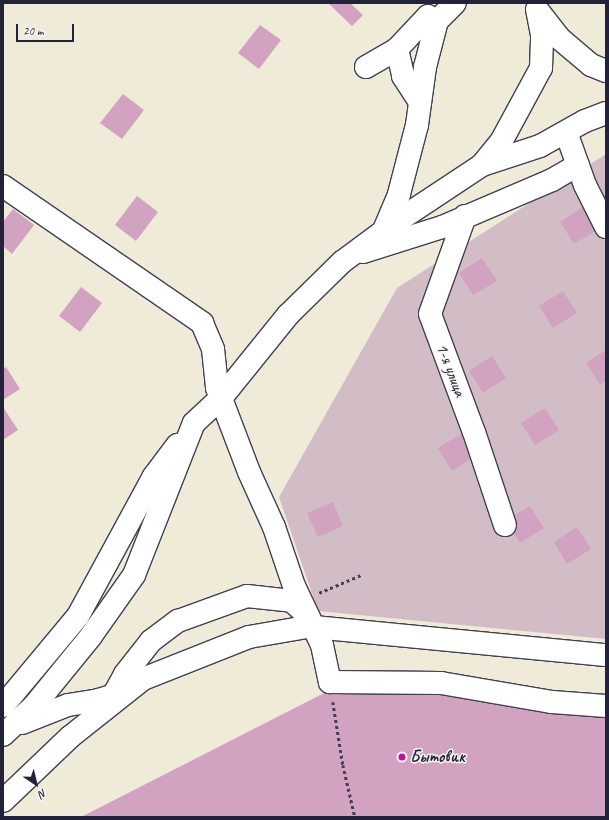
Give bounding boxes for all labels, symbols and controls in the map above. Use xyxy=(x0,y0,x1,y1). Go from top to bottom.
scale bar xyxy=(18,16,76,42)
text: 20 m xyxy=(23,23,43,39)
street label: 1-я улица xyxy=(431,340,471,400)
place label: Бытовик xyxy=(410,747,465,767)
marker: Бытовик xyxy=(397,752,407,762)
north arrow xyxy=(16,764,56,804)
text: N xyxy=(36,786,50,802)

